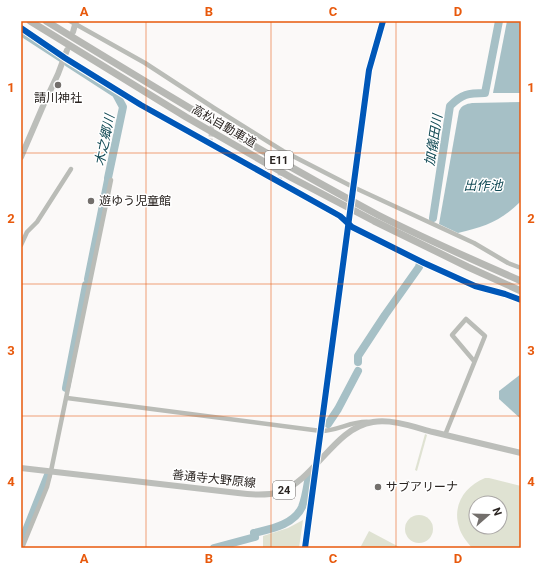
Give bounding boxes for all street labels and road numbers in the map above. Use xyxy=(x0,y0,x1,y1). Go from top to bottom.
street label: 高松自動車道 xyxy=(189,102,259,150)
road number: E11 xyxy=(265,151,293,169)
street label: 善通寺大野原線 xyxy=(171,468,257,490)
road number: 24 xyxy=(273,481,295,499)

